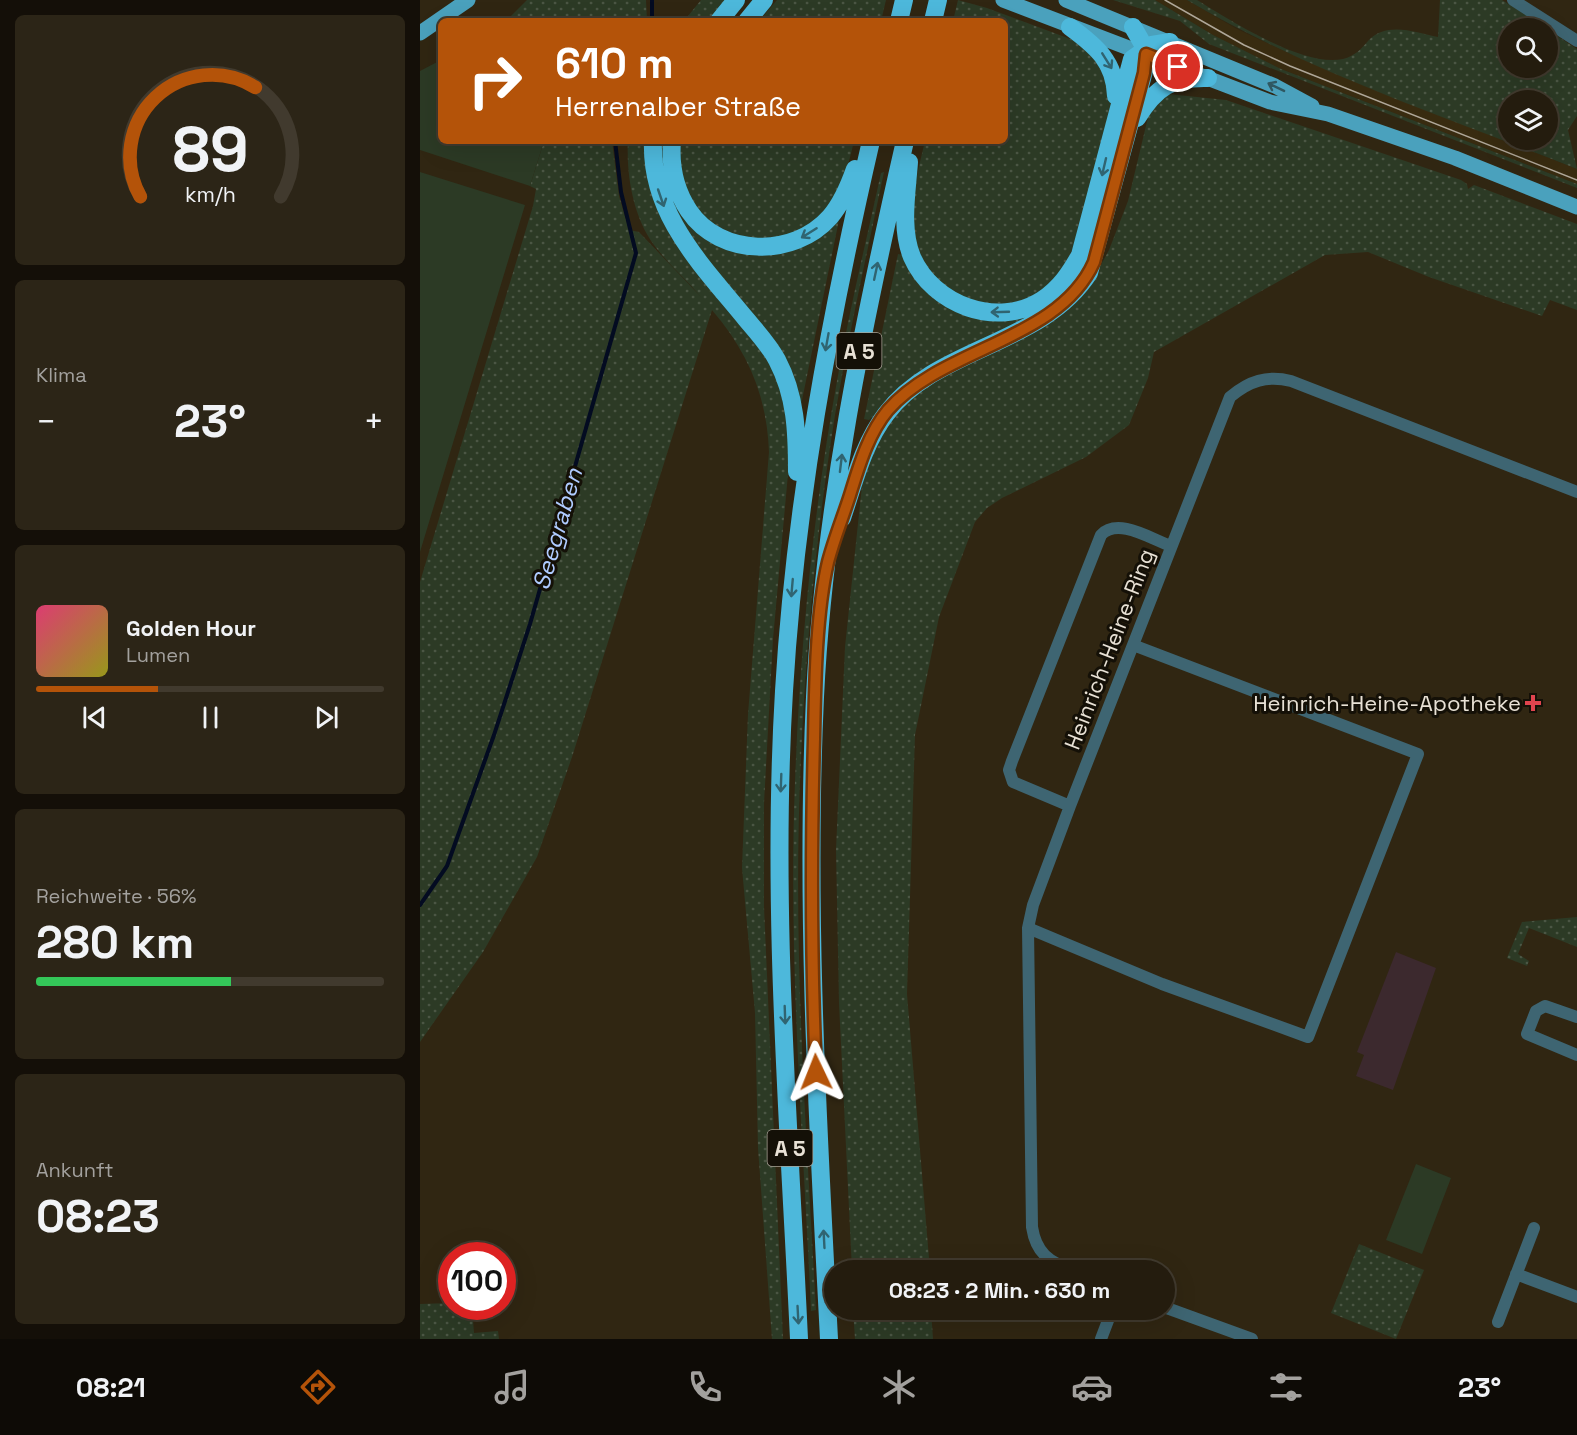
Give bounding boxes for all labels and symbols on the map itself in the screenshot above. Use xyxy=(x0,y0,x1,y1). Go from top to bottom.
pin xyxy=(1152,41,1203,92)
one-way arrow xyxy=(1101,52,1113,69)
one-way arrow xyxy=(1268,80,1286,92)
one-way arrow xyxy=(1097,157,1109,176)
one-way arrow xyxy=(657,188,668,207)
one-way arrow xyxy=(801,227,818,239)
one-way arrow xyxy=(870,262,882,281)
one-way arrow xyxy=(991,306,1011,318)
one-way arrow xyxy=(821,331,832,351)
road number: A 5 xyxy=(836,333,882,369)
one-way arrow xyxy=(836,454,847,474)
water label: Seegraben xyxy=(525,463,590,594)
street label: Heinrich-Heine-Ring xyxy=(1058,545,1160,753)
one-way arrow xyxy=(786,578,797,598)
place label: Heinrich-Heine-Apotheke xyxy=(1253,689,1521,717)
marker: Heinrich-Heine-Apotheke xyxy=(1526,696,1540,710)
one-way arrow xyxy=(775,772,786,792)
one-way arrow xyxy=(779,1004,790,1024)
position arrow xyxy=(784,1040,848,1104)
road number: A 5 xyxy=(768,1130,812,1166)
one-way arrow xyxy=(818,1229,829,1249)
speed limit sign: 100 xyxy=(438,1242,516,1320)
one-way arrow xyxy=(793,1304,804,1324)

